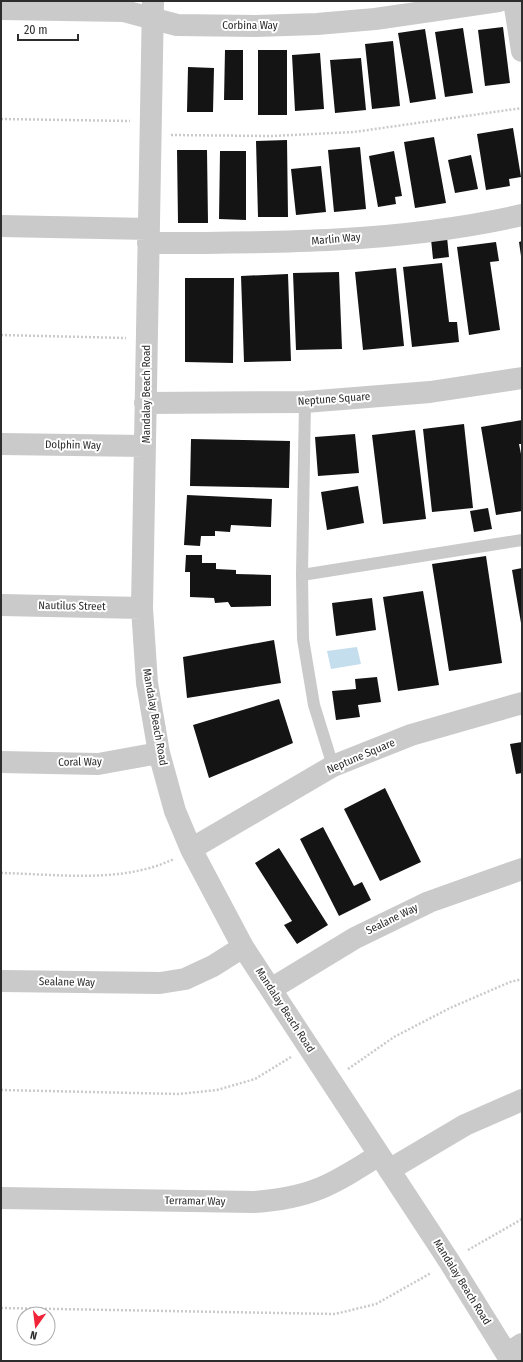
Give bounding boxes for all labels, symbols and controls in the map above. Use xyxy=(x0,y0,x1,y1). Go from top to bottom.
scale bar xyxy=(18,16,78,42)
street label: Corbina Way xyxy=(222,19,278,32)
text: 20 m xyxy=(24,23,48,37)
street label: Marlin Way xyxy=(311,230,361,248)
street label: Mandalay Beach Road xyxy=(140,345,153,443)
street label: Neptune Square xyxy=(297,390,371,408)
street label: Dolphin Way xyxy=(45,438,101,452)
street label: Nautilus Street xyxy=(38,599,106,613)
street label: Mandalay Beach Road xyxy=(140,667,170,767)
street label: Neptune Square xyxy=(325,736,397,776)
street label: Coral Way xyxy=(58,755,102,769)
street label: Sealane Way xyxy=(364,901,420,937)
street label: Mandalay Beach Road xyxy=(253,965,317,1055)
street label: Sealane Way xyxy=(39,975,95,989)
street label: Terramar Way xyxy=(164,1194,226,1208)
street label: Mandalay Beach Road xyxy=(430,1237,494,1327)
north arrow xyxy=(16,1306,56,1346)
text: N xyxy=(29,1328,38,1342)

